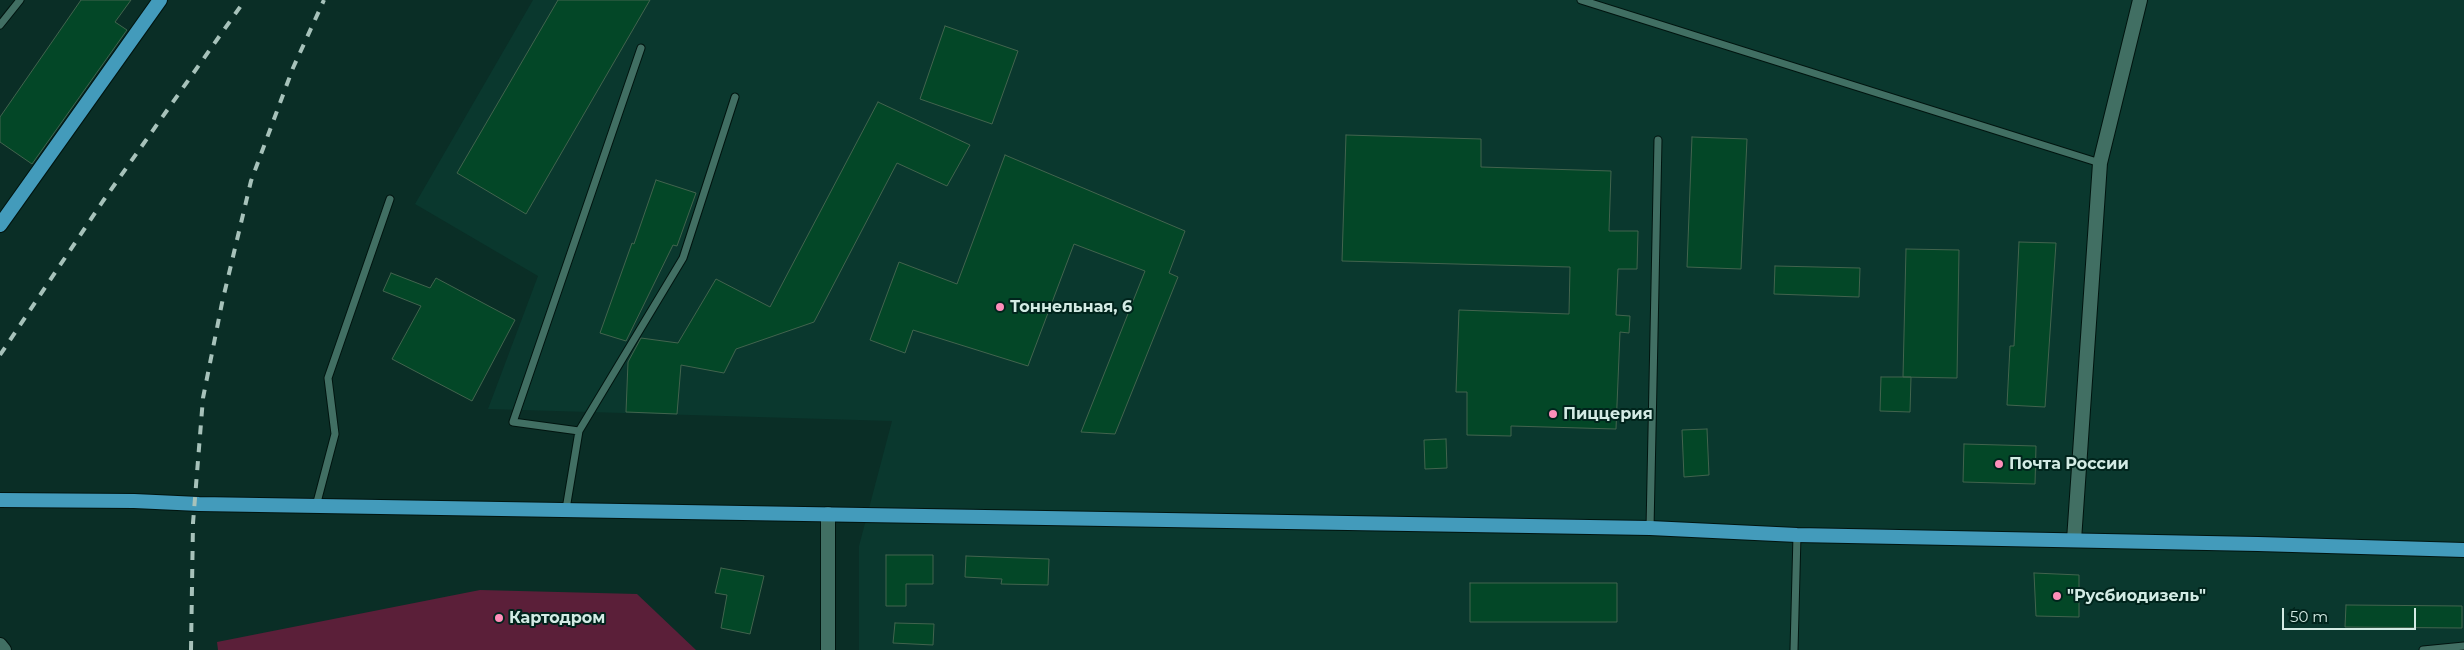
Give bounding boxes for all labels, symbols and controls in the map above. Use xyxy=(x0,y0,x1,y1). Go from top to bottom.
place label: Тоннельная, 6 xyxy=(1010,297,1132,317)
marker: Тоннельная, 6 xyxy=(994,301,1006,313)
place label: Пиццерия xyxy=(1563,404,1653,424)
marker: Пиццерия xyxy=(1547,408,1559,420)
place label: Почта России xyxy=(2009,454,2129,474)
marker: Почта России xyxy=(1993,458,2005,470)
place label: "Русбиодизель" xyxy=(2067,586,2206,606)
marker: "Русбиодизель" xyxy=(2051,590,2063,602)
scale bar xyxy=(2284,598,2418,630)
text: 50 m xyxy=(2290,607,2328,626)
place label: Картодром xyxy=(509,608,605,628)
marker: Картодром xyxy=(493,612,505,624)

